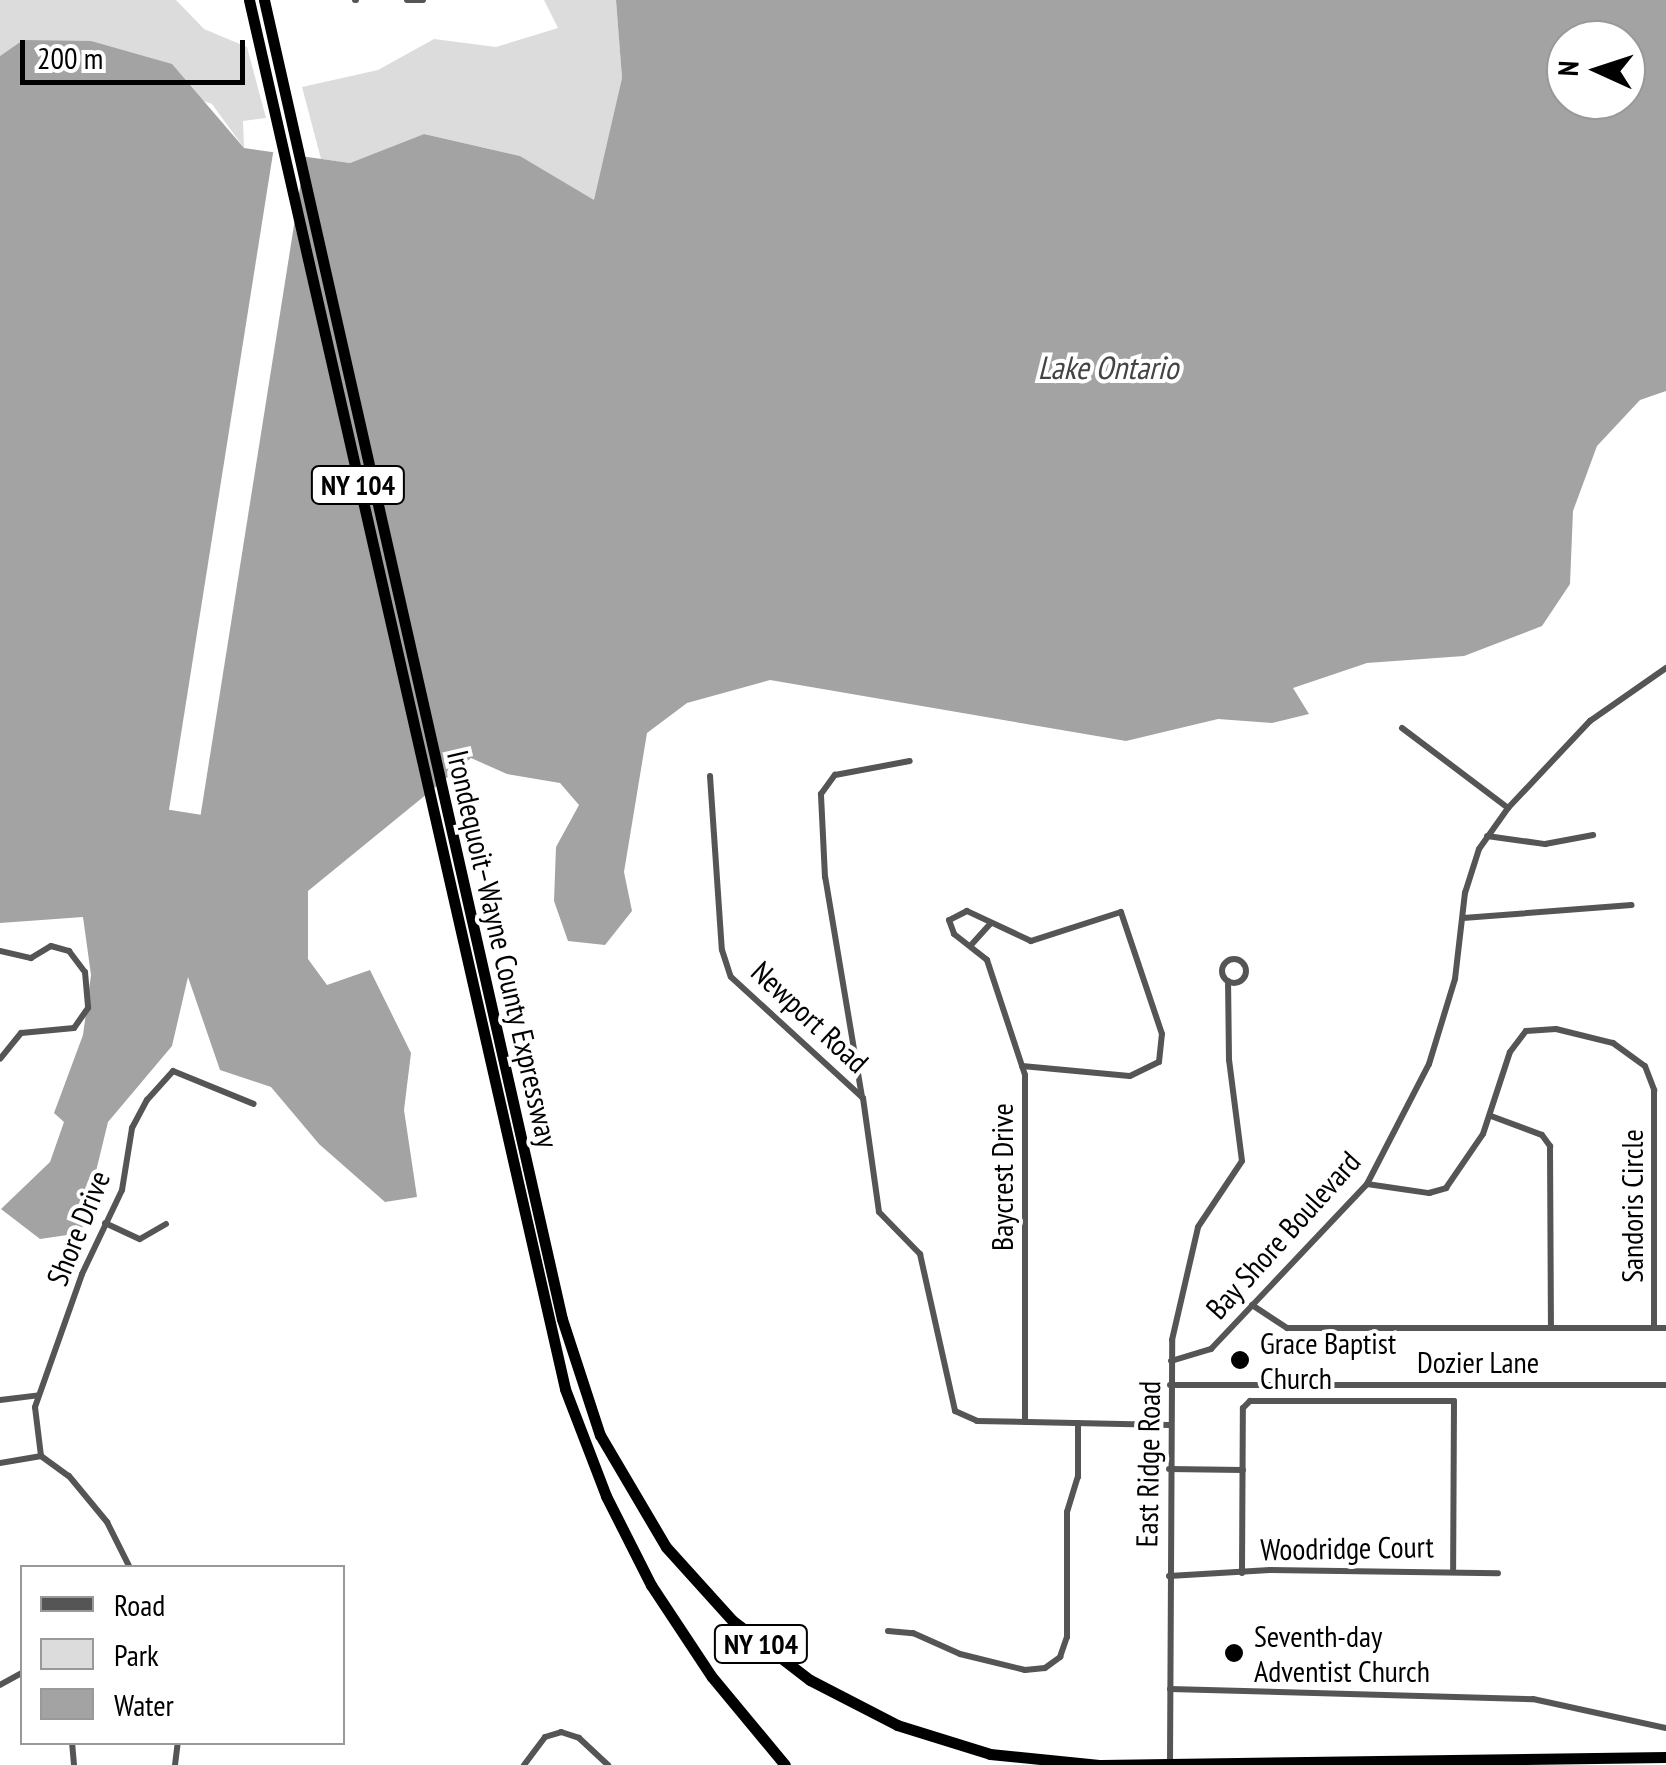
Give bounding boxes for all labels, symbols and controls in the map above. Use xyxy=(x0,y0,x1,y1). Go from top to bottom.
scale bar xyxy=(25,20,250,82)
north arrow xyxy=(1546,20,1646,120)
text: 200 m xyxy=(37,38,103,77)
text: N xyxy=(1549,60,1586,77)
water label: Lake Ontario xyxy=(1038,348,1178,386)
road number: NY 104 xyxy=(310,462,406,508)
street label: Irondequoit–Wayne County Expressway xyxy=(440,746,566,1152)
street label: Newport Road xyxy=(744,954,876,1080)
street label: Baycrest Drive xyxy=(984,1103,1020,1251)
street label: Sandoris Circle xyxy=(1614,1129,1650,1283)
street label: Bay Shore Boulevard xyxy=(1198,1144,1368,1326)
street label: Shore Drive xyxy=(39,1165,117,1291)
place label: Grace Baptist Church xyxy=(1260,1325,1396,1396)
street label: Dozier Lane xyxy=(1417,1344,1539,1380)
marker: Grace Baptist Church xyxy=(1229,1349,1251,1371)
street label: East Ridge Road xyxy=(1129,1380,1167,1548)
street label: Woodridge Court xyxy=(1260,1528,1434,1568)
legend xyxy=(20,1565,345,1745)
text: Road xyxy=(114,1585,165,1624)
place label: Seventh-day Adventist Church xyxy=(1254,1618,1430,1688)
road number: NY 104 xyxy=(714,1621,808,1667)
text: Park xyxy=(114,1635,159,1674)
marker: Seventh-day Adventist Church xyxy=(1223,1642,1245,1664)
text: Water xyxy=(114,1685,174,1724)

